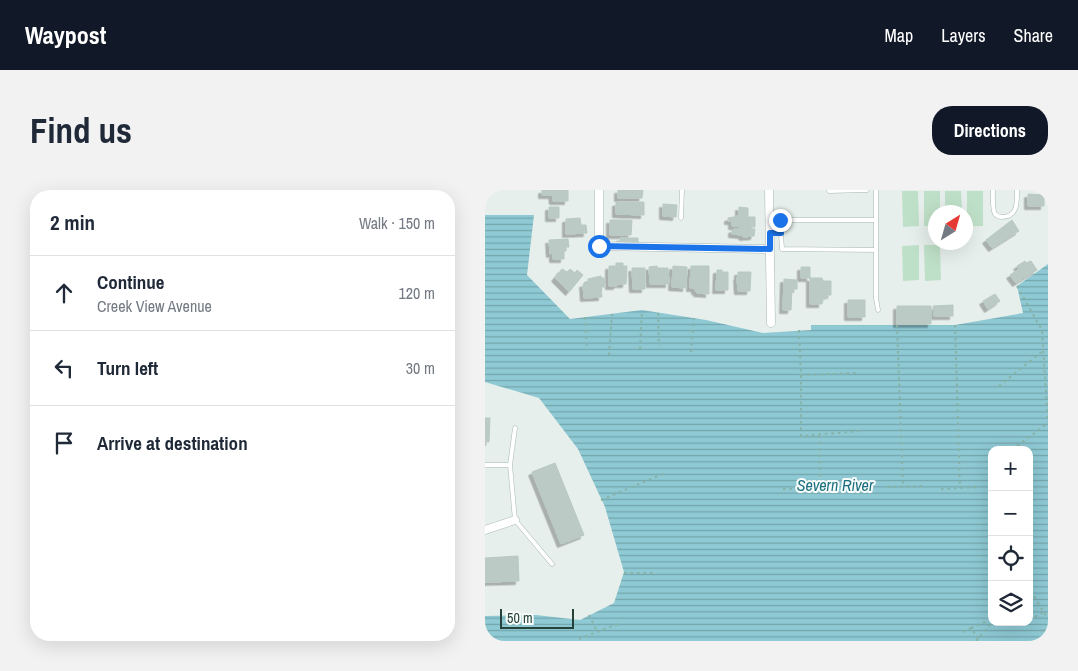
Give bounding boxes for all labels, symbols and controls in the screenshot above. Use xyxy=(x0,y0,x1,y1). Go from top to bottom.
text: Waypost xyxy=(25,19,106,51)
text: Map xyxy=(885,23,913,48)
text: Layers xyxy=(941,23,986,48)
text: Share xyxy=(1014,23,1053,48)
button: Directions xyxy=(932,106,1048,155)
text: Find us xyxy=(30,107,132,154)
north arrow xyxy=(928,205,973,250)
text: 2 min xyxy=(50,208,95,237)
route end xyxy=(769,209,792,232)
text: Walk · 150 m xyxy=(359,212,435,234)
route start xyxy=(588,235,611,258)
text: Continue xyxy=(97,269,165,295)
icon: ahead xyxy=(50,279,78,307)
text: 120 m xyxy=(399,282,435,304)
text: Creek View Avenue xyxy=(97,295,212,317)
icon: left xyxy=(50,354,78,382)
text: Turn left xyxy=(97,355,158,381)
text: 30 m xyxy=(406,357,435,379)
icon: arrive xyxy=(50,429,78,457)
text: Arrive at destination xyxy=(97,430,248,456)
map controls xyxy=(988,446,1033,626)
button: + xyxy=(988,446,1033,491)
water label: Severn River xyxy=(797,474,874,496)
button: − xyxy=(988,491,1033,536)
button: locate xyxy=(988,536,1033,581)
button: layers xyxy=(988,581,1033,626)
scale bar xyxy=(500,606,574,629)
text: 50 m xyxy=(507,609,533,627)

